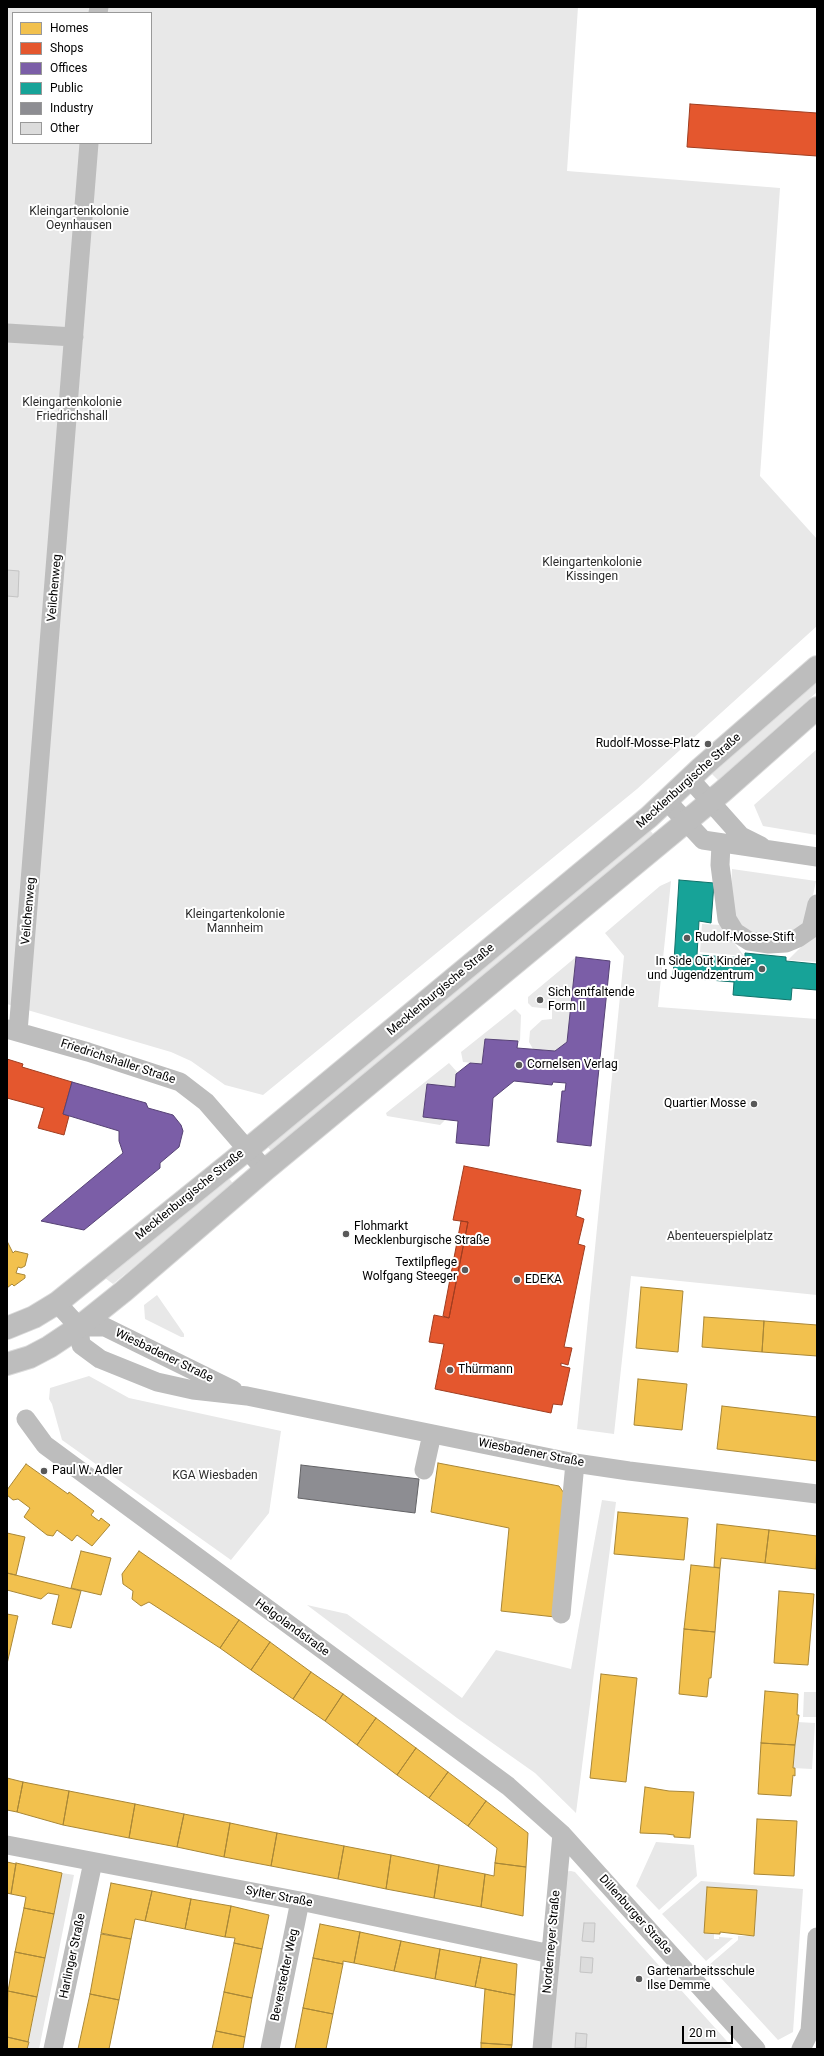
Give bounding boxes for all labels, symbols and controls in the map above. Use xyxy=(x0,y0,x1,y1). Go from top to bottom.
legend xyxy=(12,12,152,144)
text: Homes xyxy=(50,21,88,35)
text: Shops xyxy=(50,41,84,55)
text: Offices xyxy=(50,61,87,75)
text: Public xyxy=(50,81,83,95)
text: Industry xyxy=(50,101,93,115)
text: Other xyxy=(50,121,79,135)
park label: Kleingartenkolonie Oeynhausen xyxy=(29,205,129,233)
park label: Kleingartenkolonie Friedrichshall xyxy=(22,396,122,424)
street label: Veilchenweg xyxy=(45,554,65,622)
park label: Kleingartenkolonie Kissingen xyxy=(542,556,642,584)
street label: Mecklenburgische Straße xyxy=(634,730,744,832)
place label: Rudolf-Mosse-Platz xyxy=(596,737,700,751)
marker: Rudolf-Mosse-Platz xyxy=(703,739,713,749)
street label: Veilchenweg xyxy=(19,877,39,945)
park label: Kleingartenkolonie Mannheim xyxy=(185,908,285,936)
place label: Rudolf-Mosse-Stift xyxy=(695,931,794,945)
marker: Rudolf-Mosse-Stift xyxy=(682,933,692,943)
street label: Mecklenburgische Straße xyxy=(385,941,497,1039)
place label: In Side Out Kinder- und Jugendzentrum xyxy=(647,955,754,983)
marker: In Side Out Kinder- und Jugendzentrum xyxy=(757,964,767,974)
place label: Sich entfaltende Form II xyxy=(548,986,634,1014)
marker: Sich entfaltende Form II xyxy=(535,995,545,1005)
street label: Friedrichshaller Straße xyxy=(59,1037,177,1087)
place label: Cornelsen Verlag xyxy=(527,1058,618,1072)
marker: Cornelsen Verlag xyxy=(514,1060,524,1070)
place label: Quartier Mosse xyxy=(664,1097,746,1111)
marker: Quartier Mosse xyxy=(749,1099,759,1109)
street label: Mecklenburgische Straße xyxy=(133,1147,247,1243)
place label: Flohmarkt Mecklenburgische Straße xyxy=(354,1220,489,1248)
marker: Flohmarkt Mecklenburgische Straße xyxy=(341,1229,351,1239)
park label: Abenteuerspielplatz xyxy=(667,1230,773,1244)
place label: Textilpflege Wolfgang Steeger xyxy=(362,1256,457,1284)
marker: Textilpflege Wolfgang Steeger xyxy=(460,1265,470,1275)
place label: EDEKA xyxy=(525,1273,562,1287)
marker: EDEKA xyxy=(512,1275,522,1285)
street label: Wiesbadener Straße xyxy=(113,1326,215,1386)
place label: Thürmann xyxy=(458,1363,513,1377)
marker: Thürmann xyxy=(445,1365,455,1375)
street label: Wiesbadener Straße xyxy=(477,1436,585,1470)
place label: Paul W. Adler xyxy=(52,1464,123,1478)
marker: Paul W. Adler xyxy=(39,1466,49,1476)
park label: KGA Wiesbaden xyxy=(172,1469,258,1483)
street label: Helgolandstraße xyxy=(252,1596,332,1660)
street label: Dillenburger Straße xyxy=(596,1872,674,1958)
street label: Sylter Straße xyxy=(244,1883,314,1911)
street label: Norderneyer Straße xyxy=(540,1890,564,1994)
street label: Harlinger Straße xyxy=(57,1912,89,2000)
street label: Beverstedter Weg xyxy=(268,1927,302,2023)
place label: Gartenarbeitsschule Ilse Demme xyxy=(647,1965,755,1993)
marker: Gartenarbeitsschule Ilse Demme xyxy=(634,1974,644,1984)
scale bar xyxy=(684,2018,735,2044)
text: 20 m xyxy=(689,2026,716,2040)

